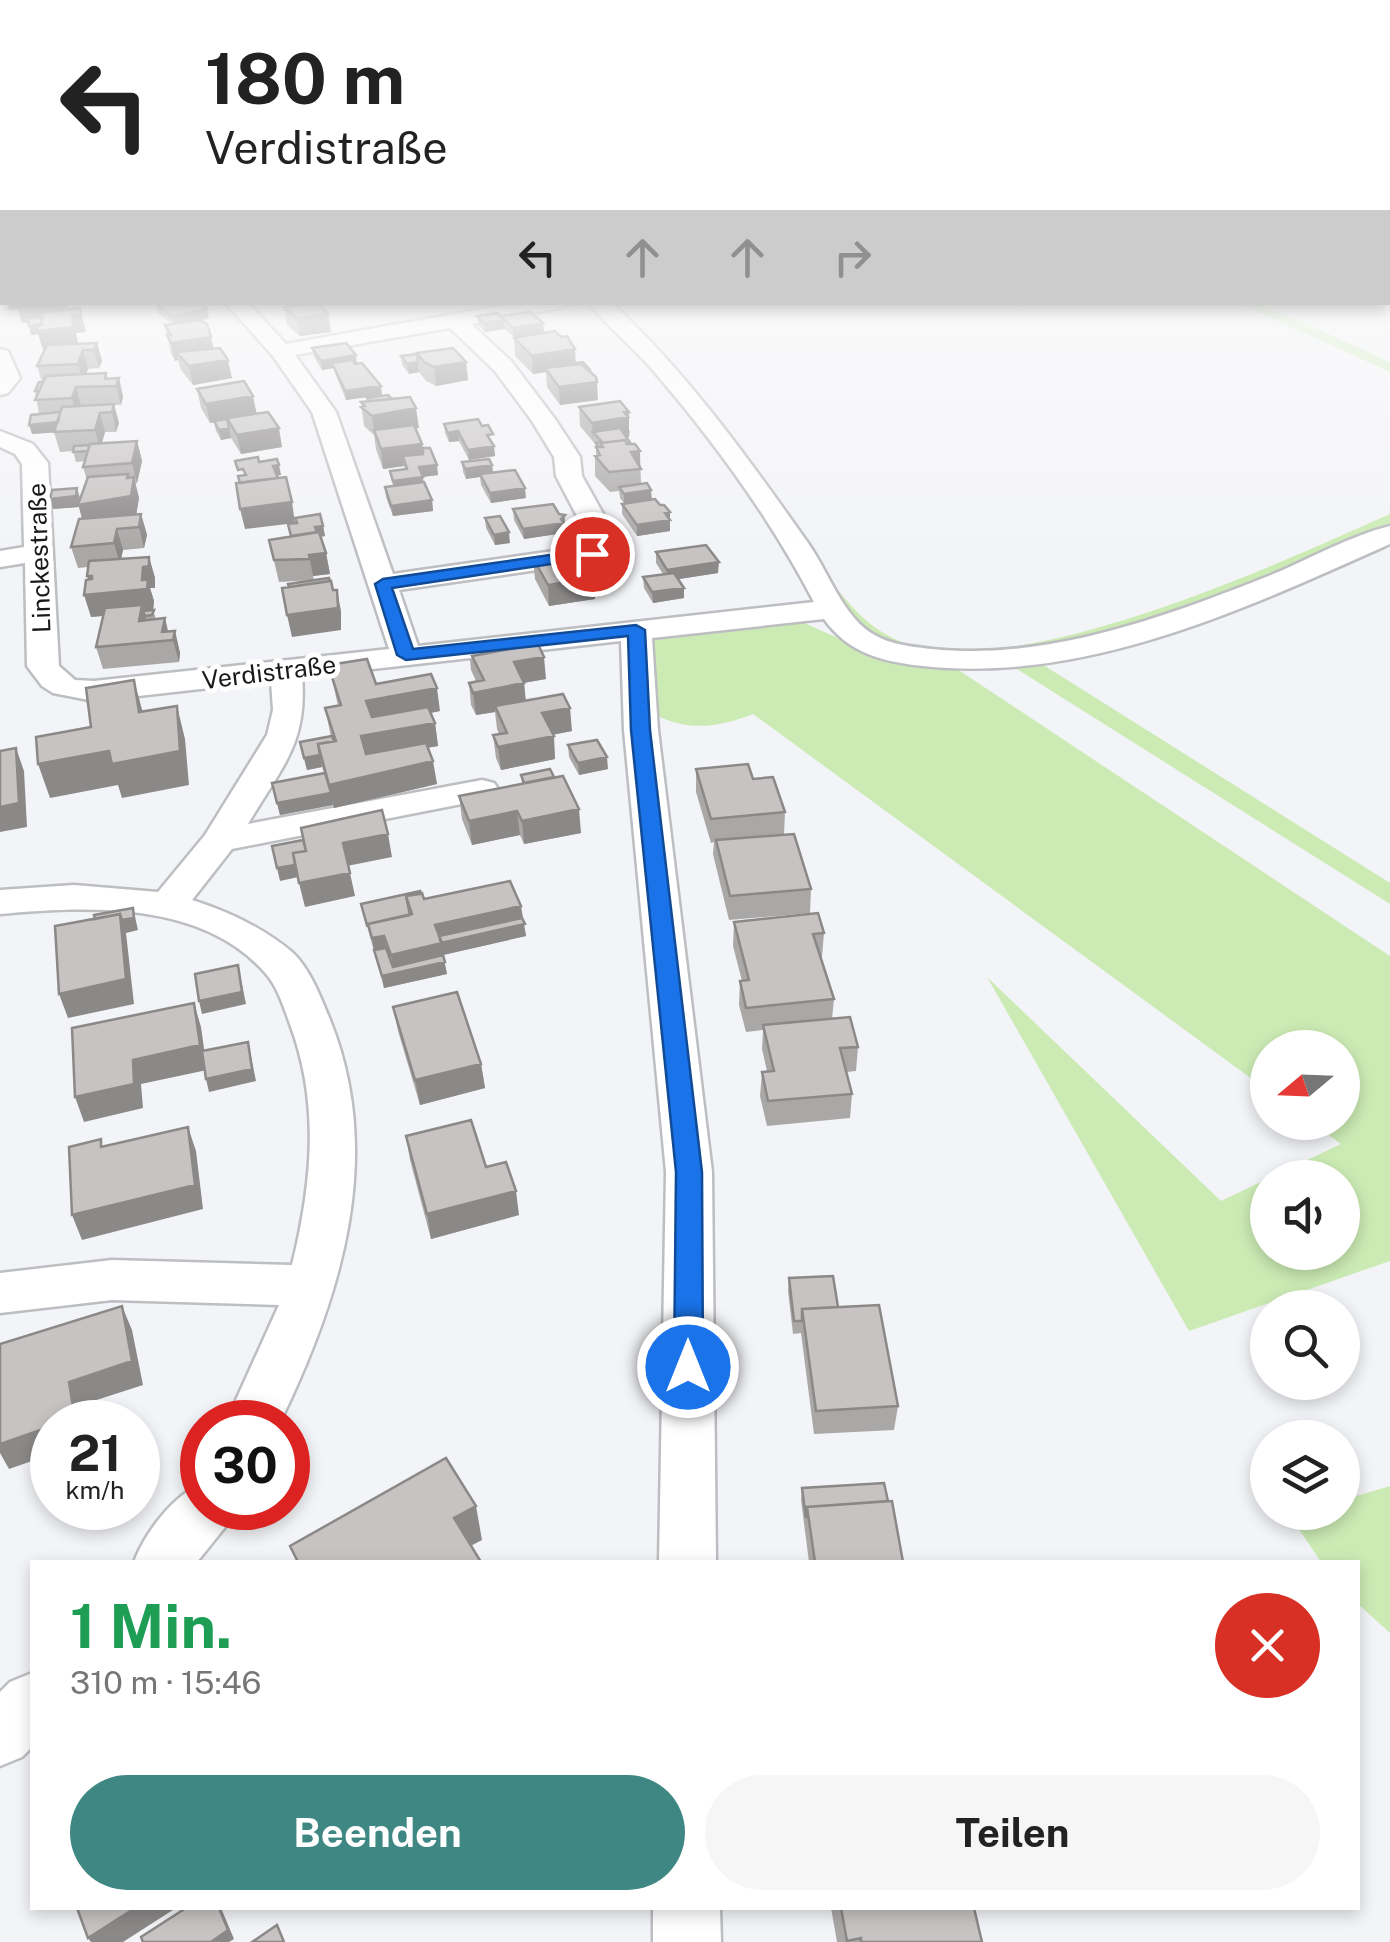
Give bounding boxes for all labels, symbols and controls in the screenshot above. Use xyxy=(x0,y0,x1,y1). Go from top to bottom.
text: 180 m xyxy=(205,37,405,120)
icon: left xyxy=(40,40,170,170)
text: Verdistraße xyxy=(205,121,448,174)
icon: left xyxy=(510,230,565,285)
icon: ahead xyxy=(615,230,670,285)
icon: ahead xyxy=(720,230,775,285)
icon: right xyxy=(825,230,880,285)
street label: Linckestraße xyxy=(21,482,57,634)
pin xyxy=(550,512,635,597)
icon: arrive xyxy=(565,527,620,582)
street label: Verdistraße xyxy=(200,649,338,695)
north arrow xyxy=(1250,1030,1360,1140)
map controls xyxy=(1250,1030,1360,1530)
button: sound xyxy=(1250,1160,1360,1270)
button: search xyxy=(1250,1290,1360,1400)
position arrow xyxy=(636,1315,740,1419)
speed limit sign: 30 xyxy=(180,1400,310,1530)
button: layers xyxy=(1250,1420,1360,1530)
text: 21 xyxy=(68,1423,122,1482)
text: km/h xyxy=(66,1475,124,1505)
text: 1 Min. xyxy=(70,1591,232,1662)
button: close xyxy=(1215,1593,1320,1698)
text: 310 m · 15:46 xyxy=(70,1664,261,1701)
button: Beenden xyxy=(70,1775,685,1890)
button: Teilen xyxy=(705,1775,1320,1890)

